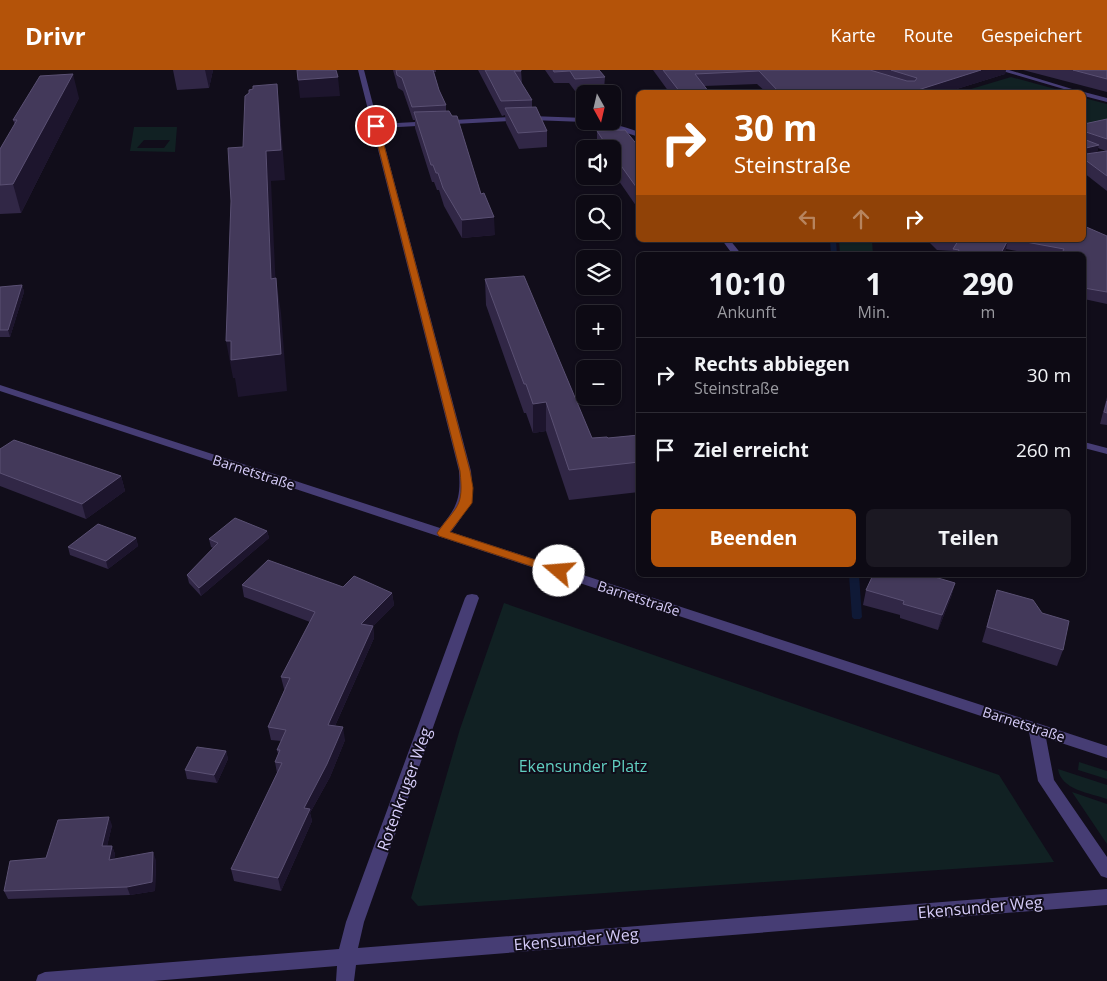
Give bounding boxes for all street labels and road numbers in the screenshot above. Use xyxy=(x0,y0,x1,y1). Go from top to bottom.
street label: Barnetstraße xyxy=(210,450,298,494)
street label: Barnetstraße xyxy=(595,576,683,620)
street label: Barnetstraße xyxy=(980,702,1068,746)
street label: Rotenkruger Weg xyxy=(372,724,437,854)
street label: Ekensunder Weg xyxy=(917,891,1044,923)
street label: Ekensunder Weg xyxy=(513,923,640,955)

